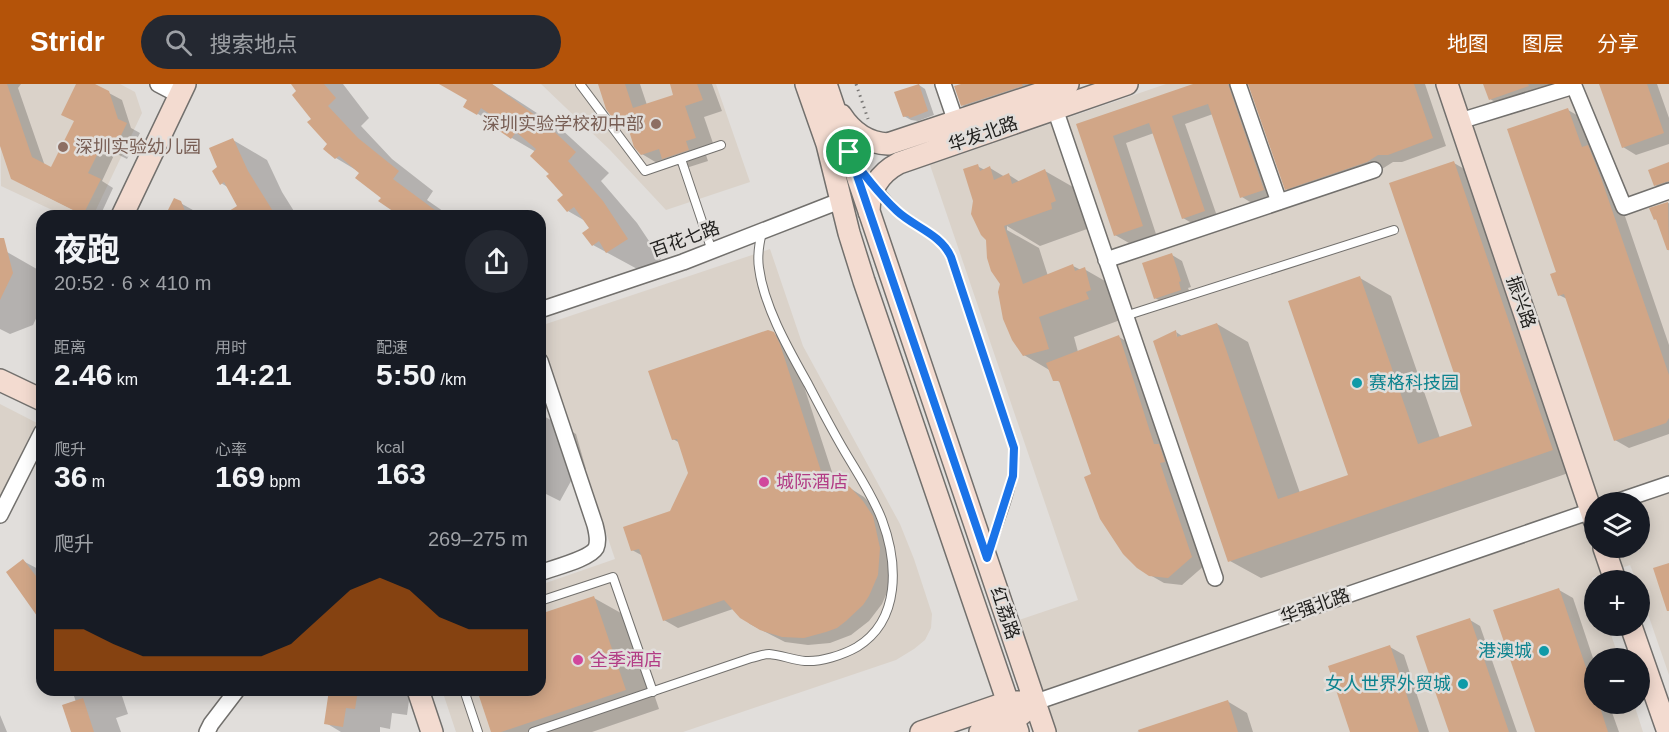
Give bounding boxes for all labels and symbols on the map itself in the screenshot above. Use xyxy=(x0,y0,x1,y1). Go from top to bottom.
street label: 华发北路 xyxy=(946,113,1020,155)
place label: 深圳实验学校初中部 xyxy=(482,114,644,134)
marker: 深圳实验学校初中部 xyxy=(649,117,663,131)
pin xyxy=(823,126,874,177)
place label: 深圳实验幼儿园 xyxy=(75,137,201,157)
marker: 深圳实验幼儿园 xyxy=(56,140,70,154)
street label: 百花七路 xyxy=(648,217,722,261)
street label: 振兴路 xyxy=(1503,273,1539,331)
place label: 赛格科技园 xyxy=(1369,373,1459,393)
marker: 赛格科技园 xyxy=(1350,376,1364,390)
place label: 城际酒店 xyxy=(776,472,848,492)
marker: 城际酒店 xyxy=(757,475,771,489)
street label: 红荔路 xyxy=(987,584,1023,642)
street label: 华强北路 xyxy=(1278,585,1352,627)
place label: 港澳城 xyxy=(1478,641,1532,661)
marker: 港澳城 xyxy=(1537,644,1551,658)
place label: 全季酒店 xyxy=(590,650,662,670)
marker: 全季酒店 xyxy=(571,653,585,667)
place label: 女人世界外贸城 xyxy=(1325,674,1451,694)
marker: 女人世界外贸城 xyxy=(1456,677,1470,691)

